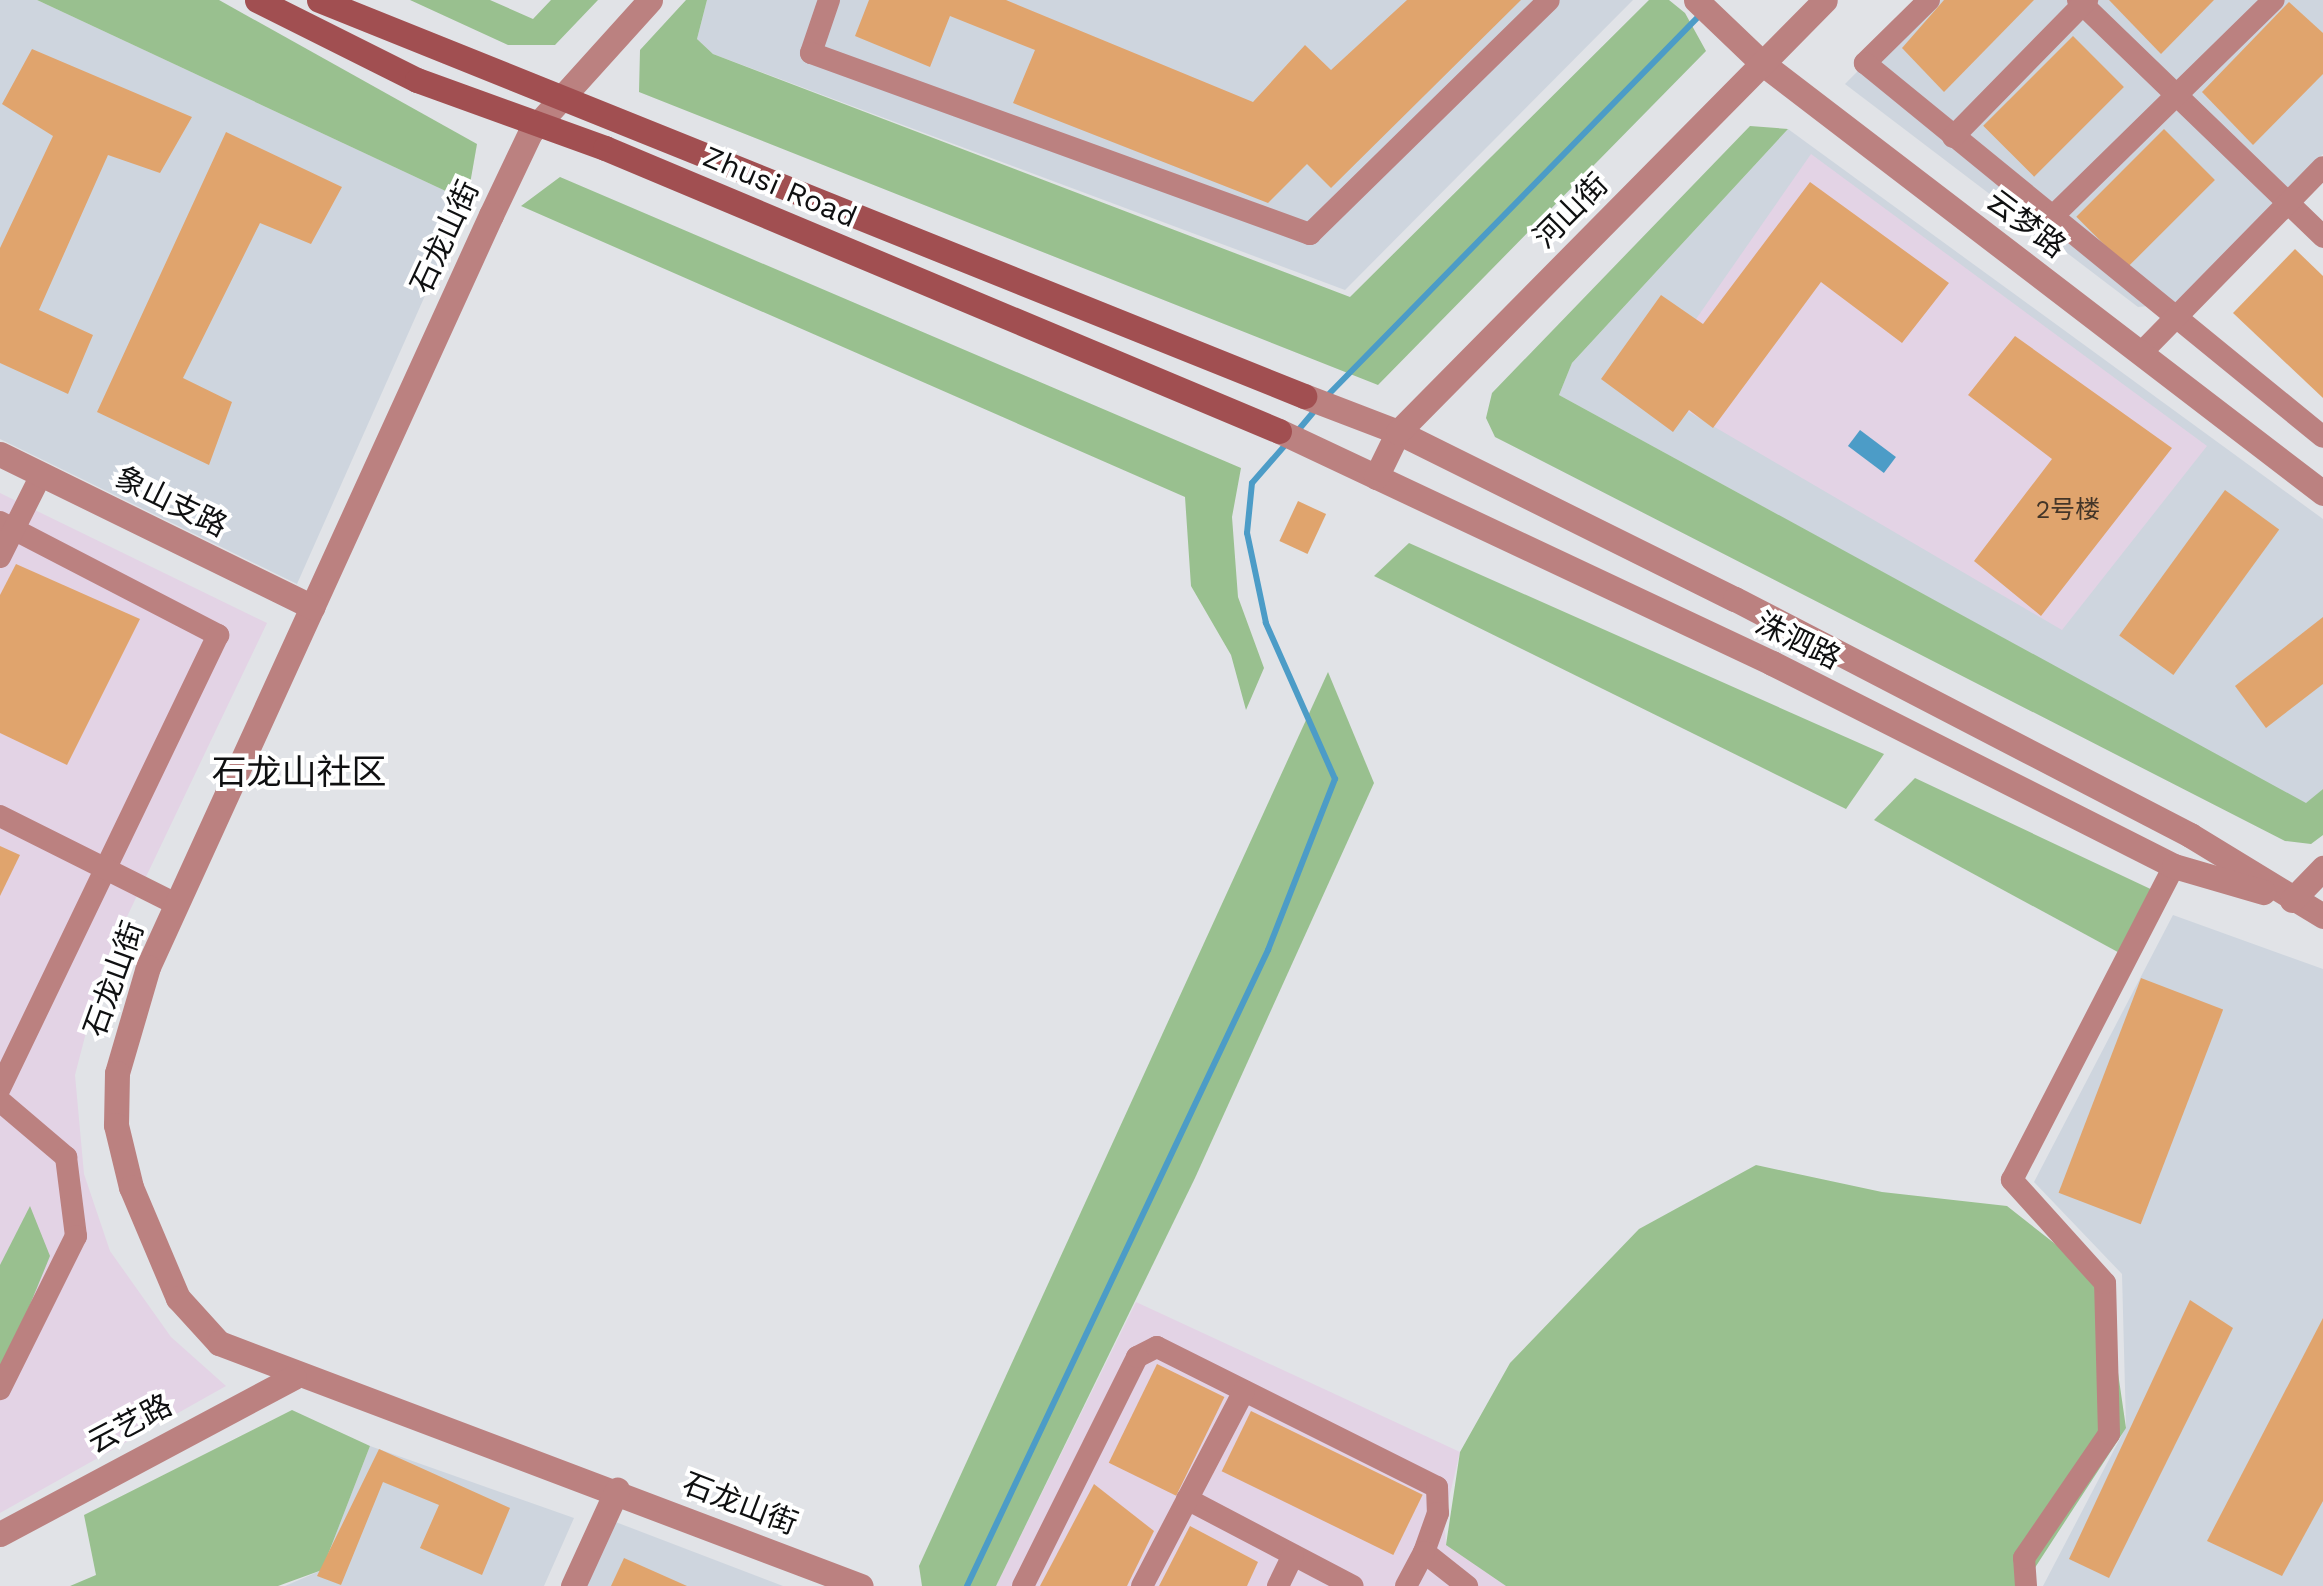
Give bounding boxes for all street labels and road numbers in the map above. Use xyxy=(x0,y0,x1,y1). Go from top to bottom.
street label: Zhusi Road xyxy=(698,139,862,235)
street label: 河山街 xyxy=(1526,166,1616,256)
street label: 石龙山街 xyxy=(403,175,487,299)
street label: 云梦路 xyxy=(1979,183,2073,265)
street label: 象山支路 xyxy=(109,460,233,544)
street label: 洙泗路 xyxy=(1750,605,1846,677)
street label: 石龙山街 xyxy=(77,916,151,1042)
street label: 云艺路 xyxy=(82,1387,178,1461)
street label: 石龙山街 xyxy=(678,1466,802,1542)

